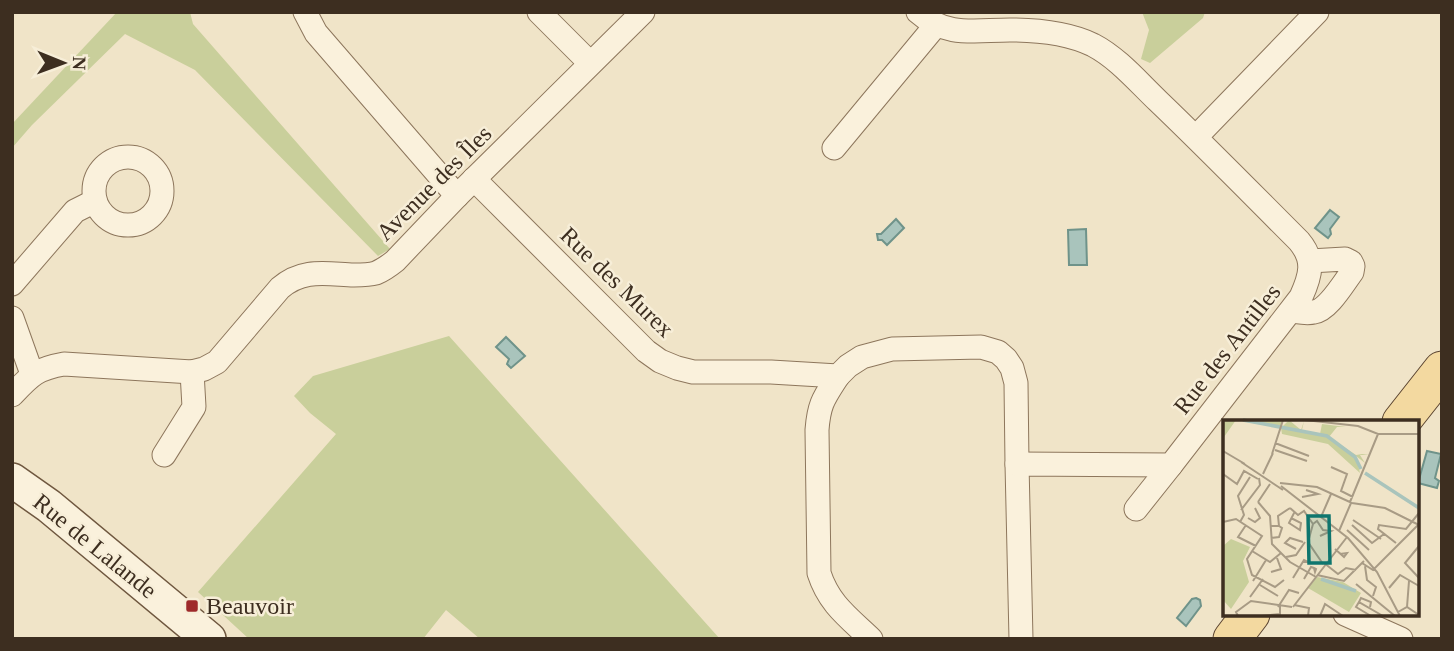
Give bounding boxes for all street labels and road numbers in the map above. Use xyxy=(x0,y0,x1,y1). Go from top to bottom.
street label: Avenue des Îles xyxy=(371,120,497,246)
street label: Rue des Murex xyxy=(555,222,679,342)
street label: Rue des Antilles xyxy=(1168,279,1286,419)
street label: Rue de Lalande xyxy=(28,489,162,603)

